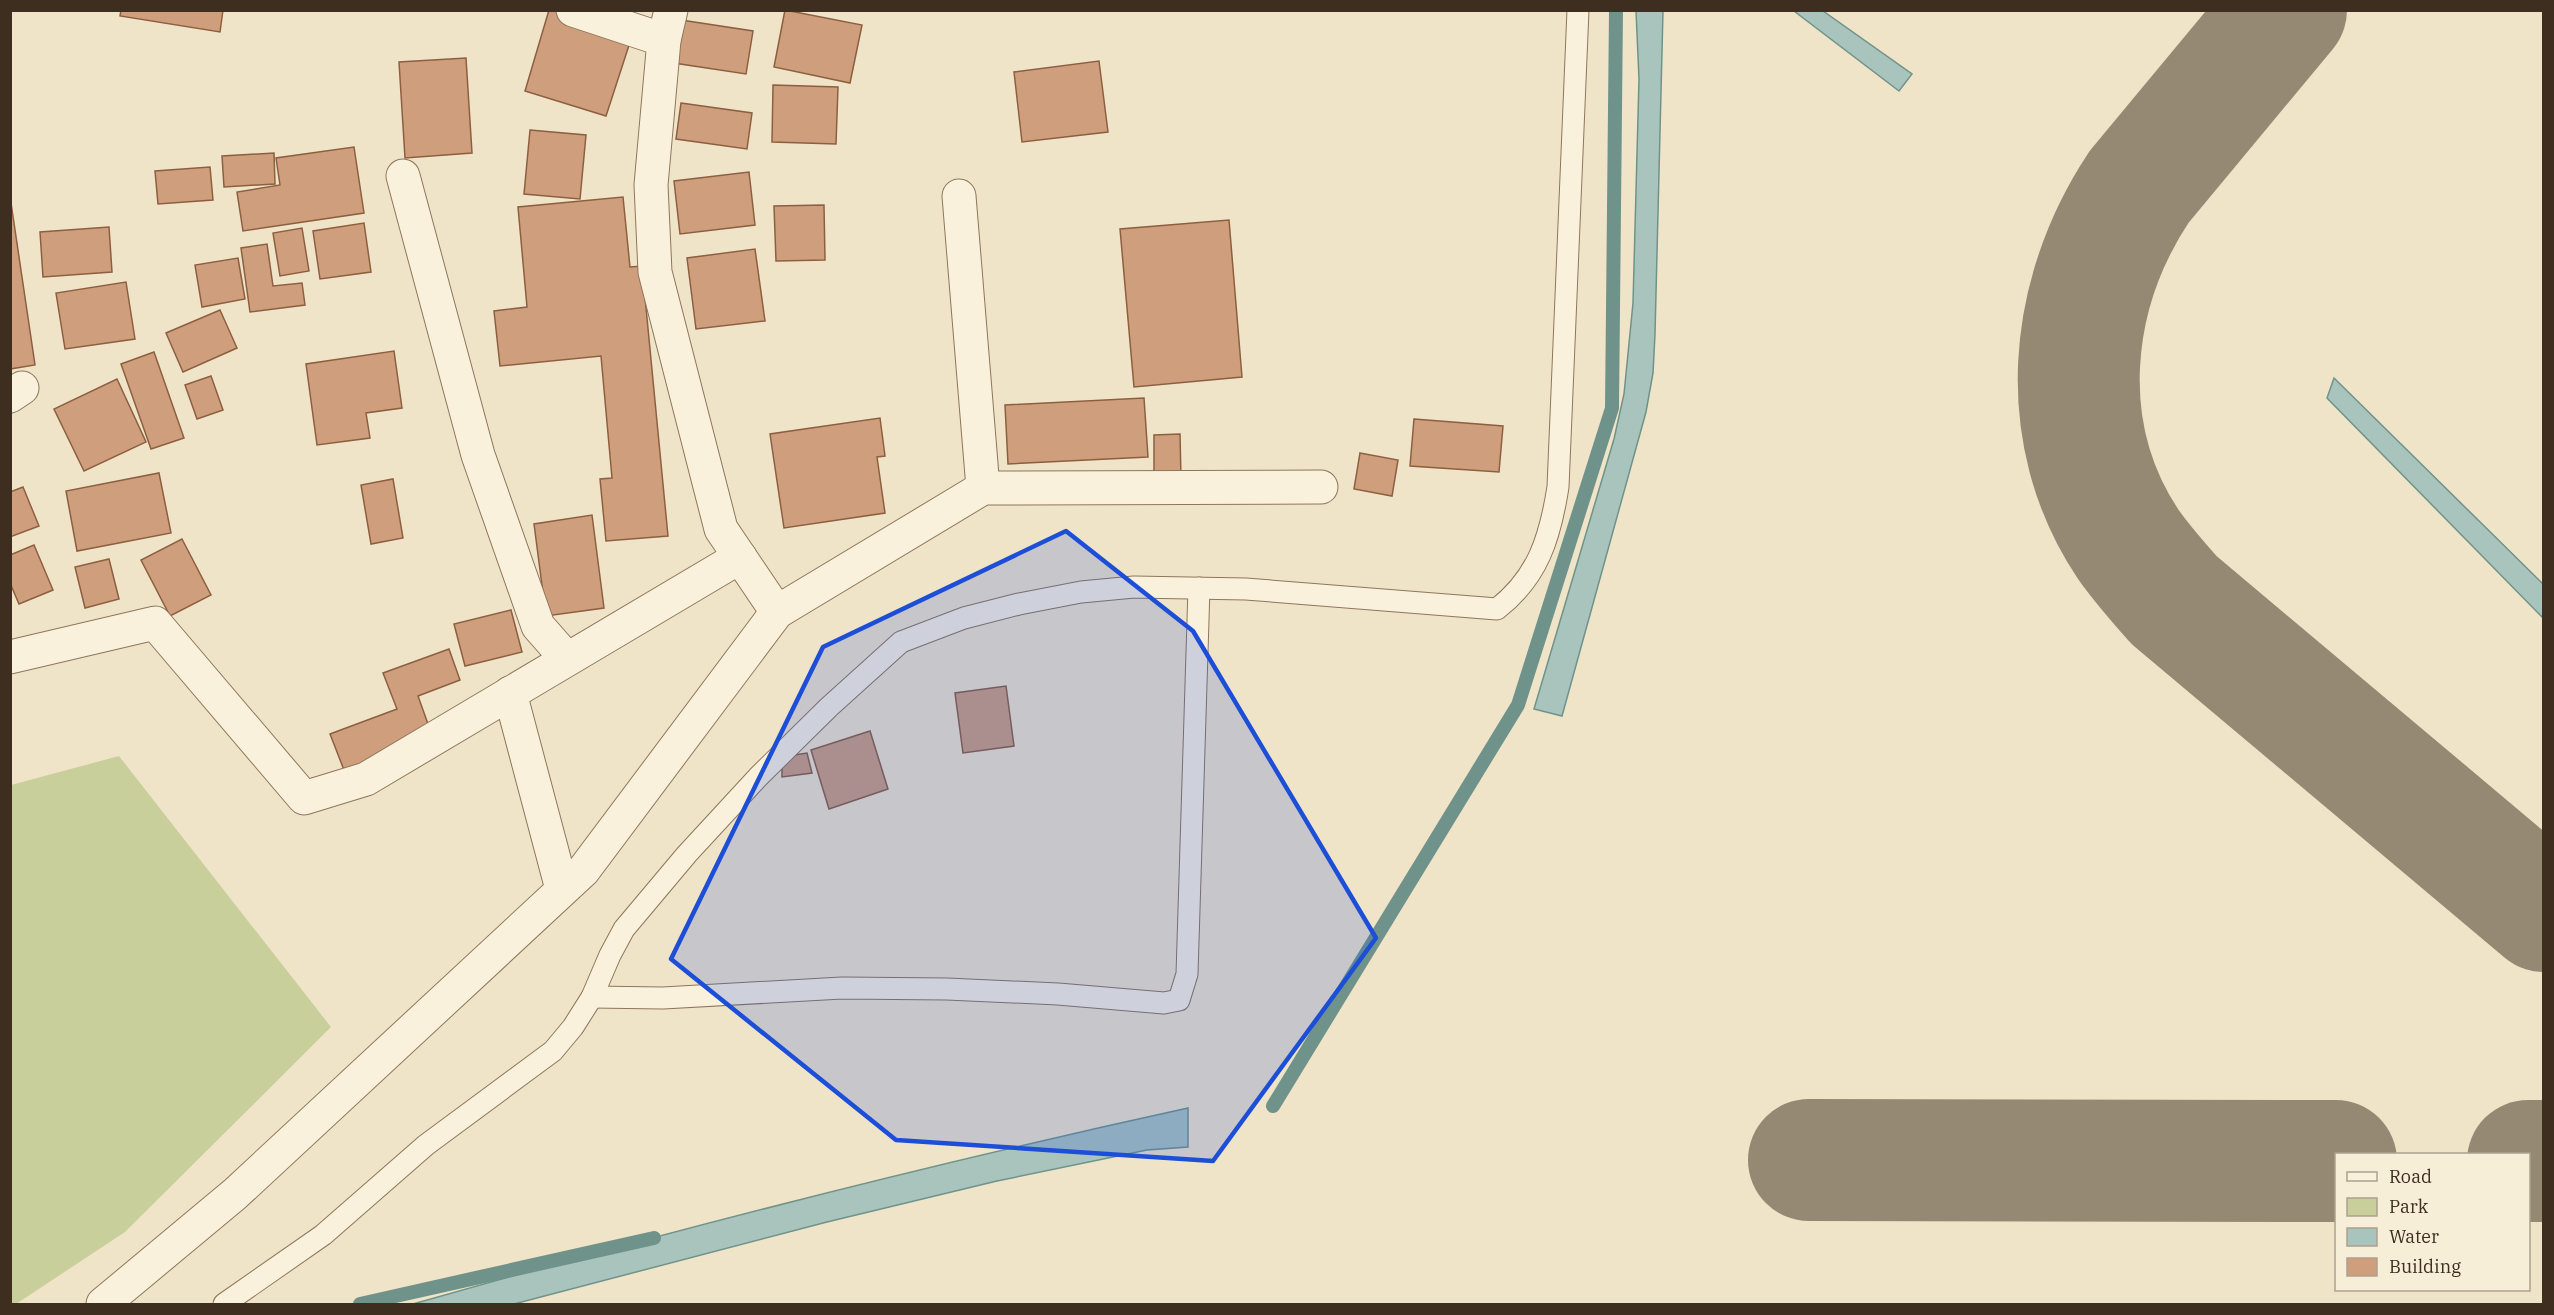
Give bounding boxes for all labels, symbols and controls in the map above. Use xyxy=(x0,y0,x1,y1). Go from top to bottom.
legend xyxy=(2335,1153,2530,1291)
text: Road xyxy=(2389,1165,2432,1188)
text: Park xyxy=(2389,1195,2429,1218)
text: Water xyxy=(2389,1225,2439,1248)
text: Building xyxy=(2389,1255,2461,1278)

